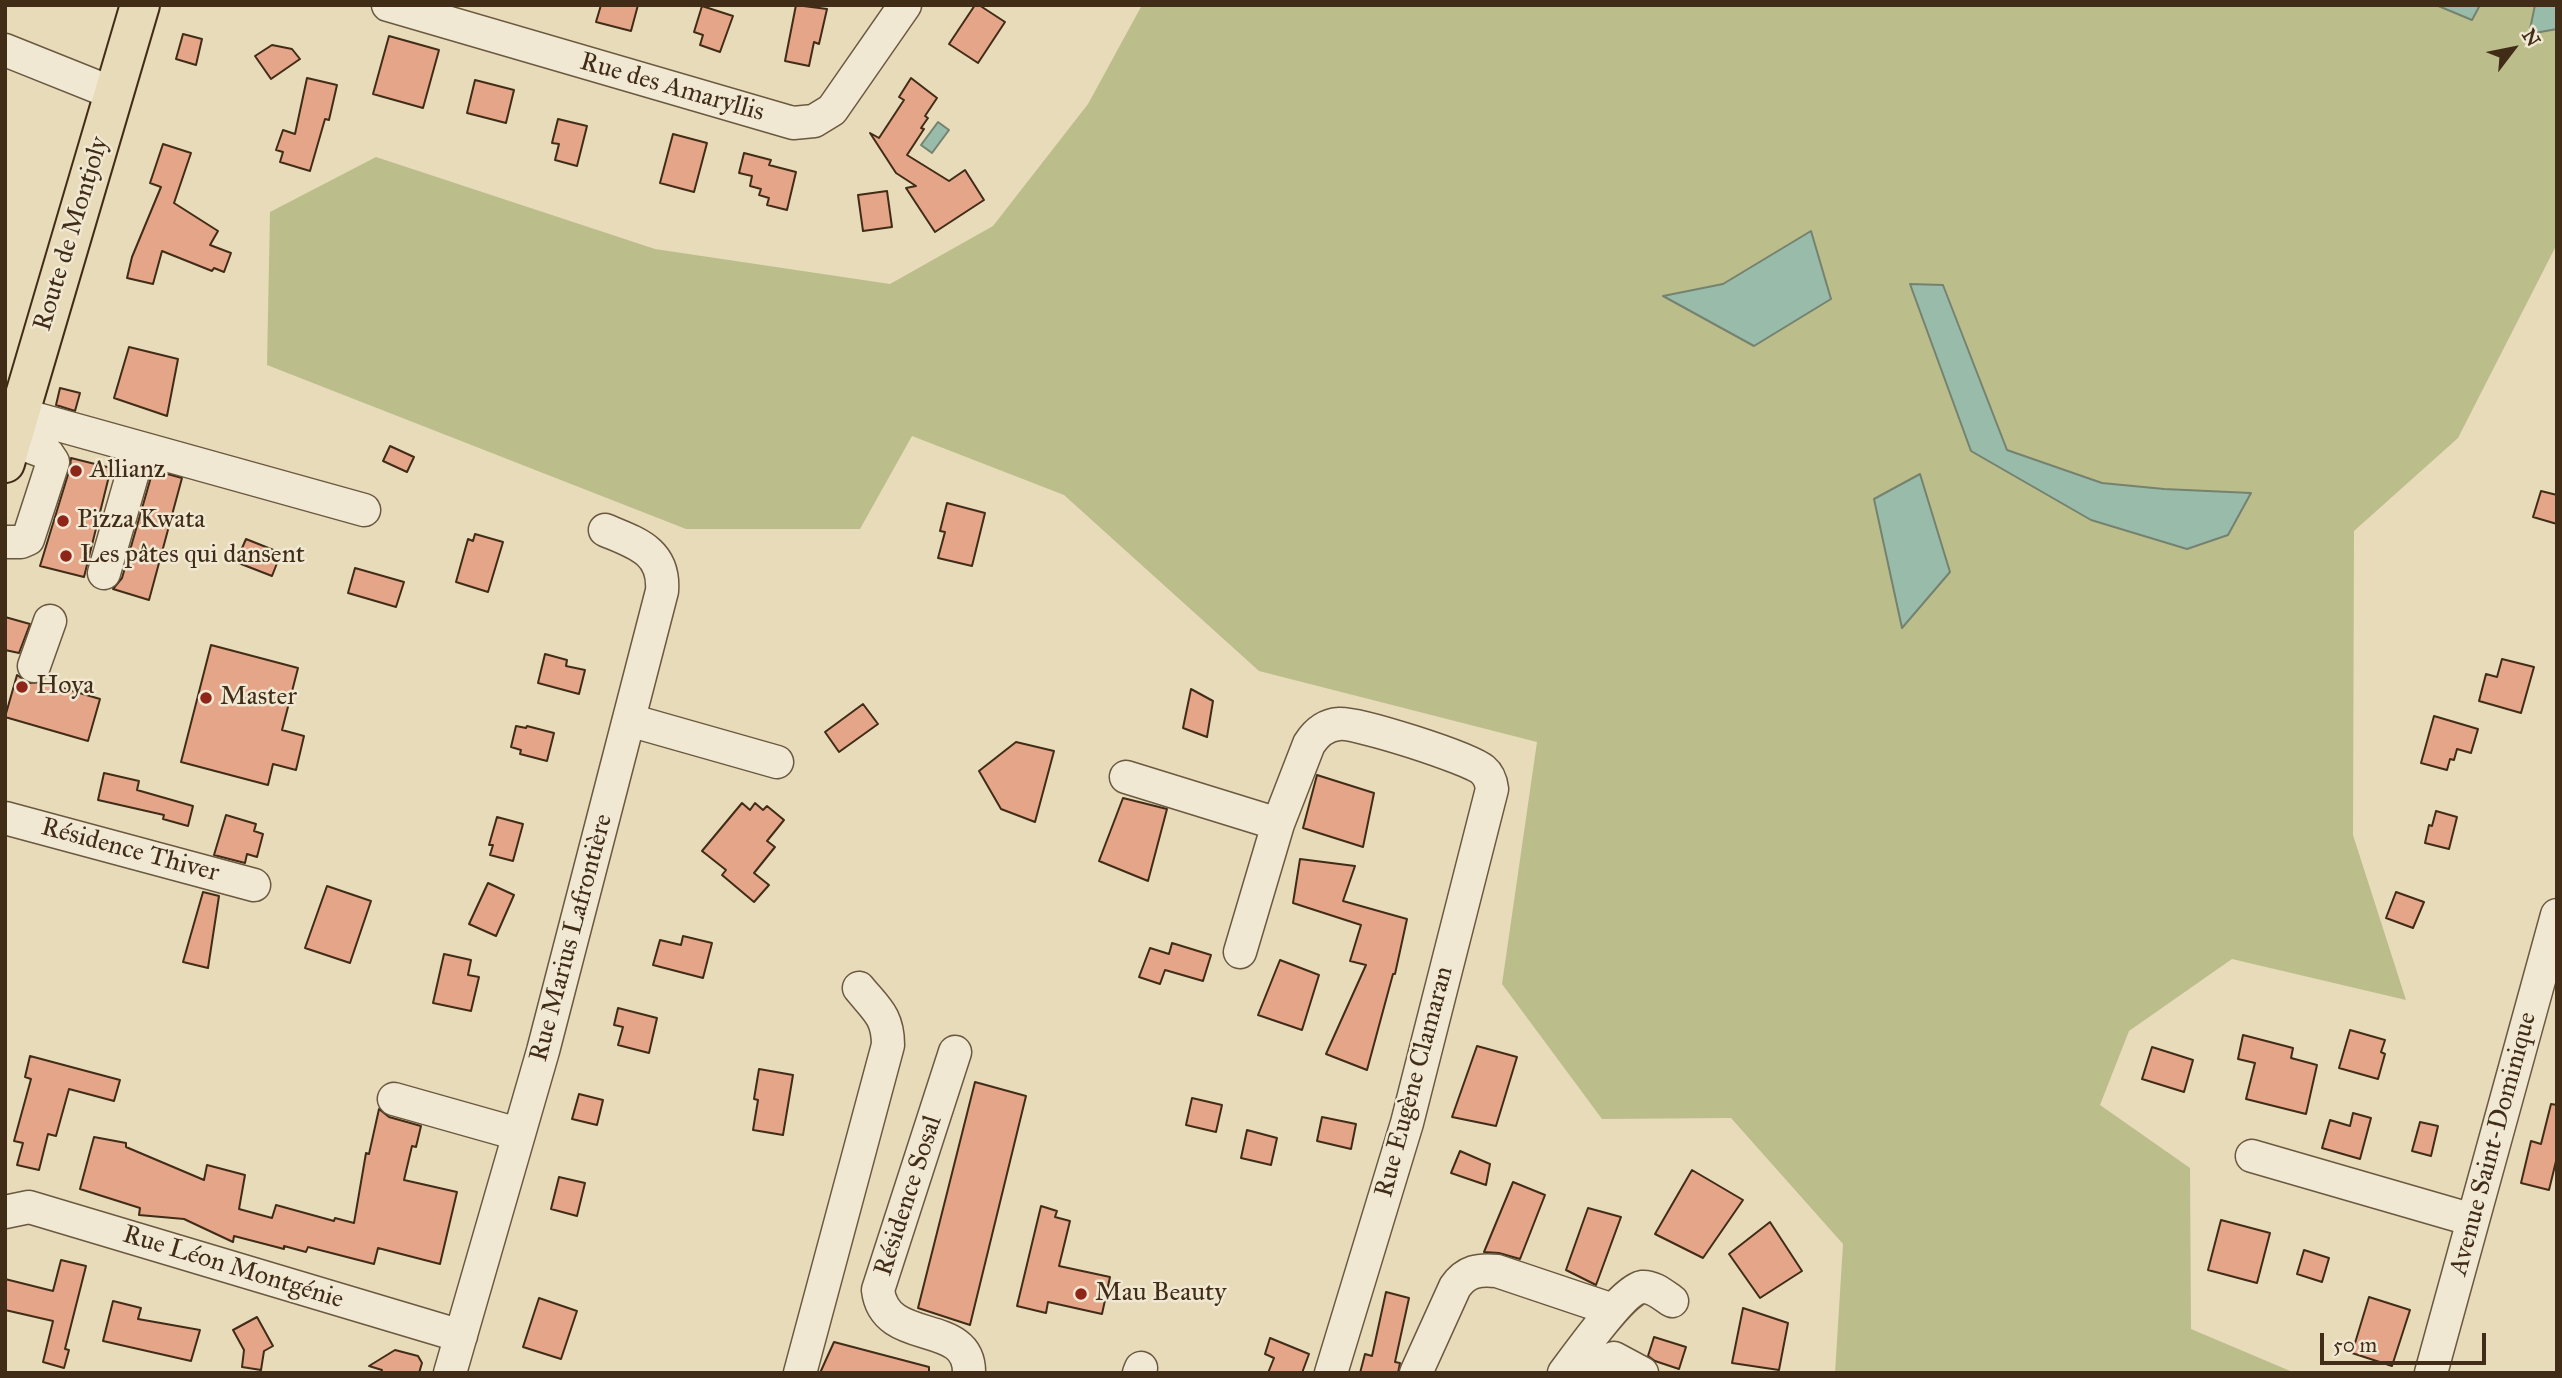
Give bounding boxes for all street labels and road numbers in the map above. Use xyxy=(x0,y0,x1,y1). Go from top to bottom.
street label: Rue des Amaryllis xyxy=(576,47,768,129)
street label: Route de Montjoly xyxy=(28,133,116,335)
street label: Rue Marius Lafrontière xyxy=(524,811,620,1065)
street label: Résidence Thiver xyxy=(38,812,222,890)
street label: Rue Eugène Clamaran xyxy=(1369,963,1461,1201)
street label: Avenue Saint-Dominique xyxy=(2444,1009,2544,1279)
street label: Résidence Sosal xyxy=(868,1112,950,1280)
street label: Rue Léon Montgénie xyxy=(119,1220,347,1316)

